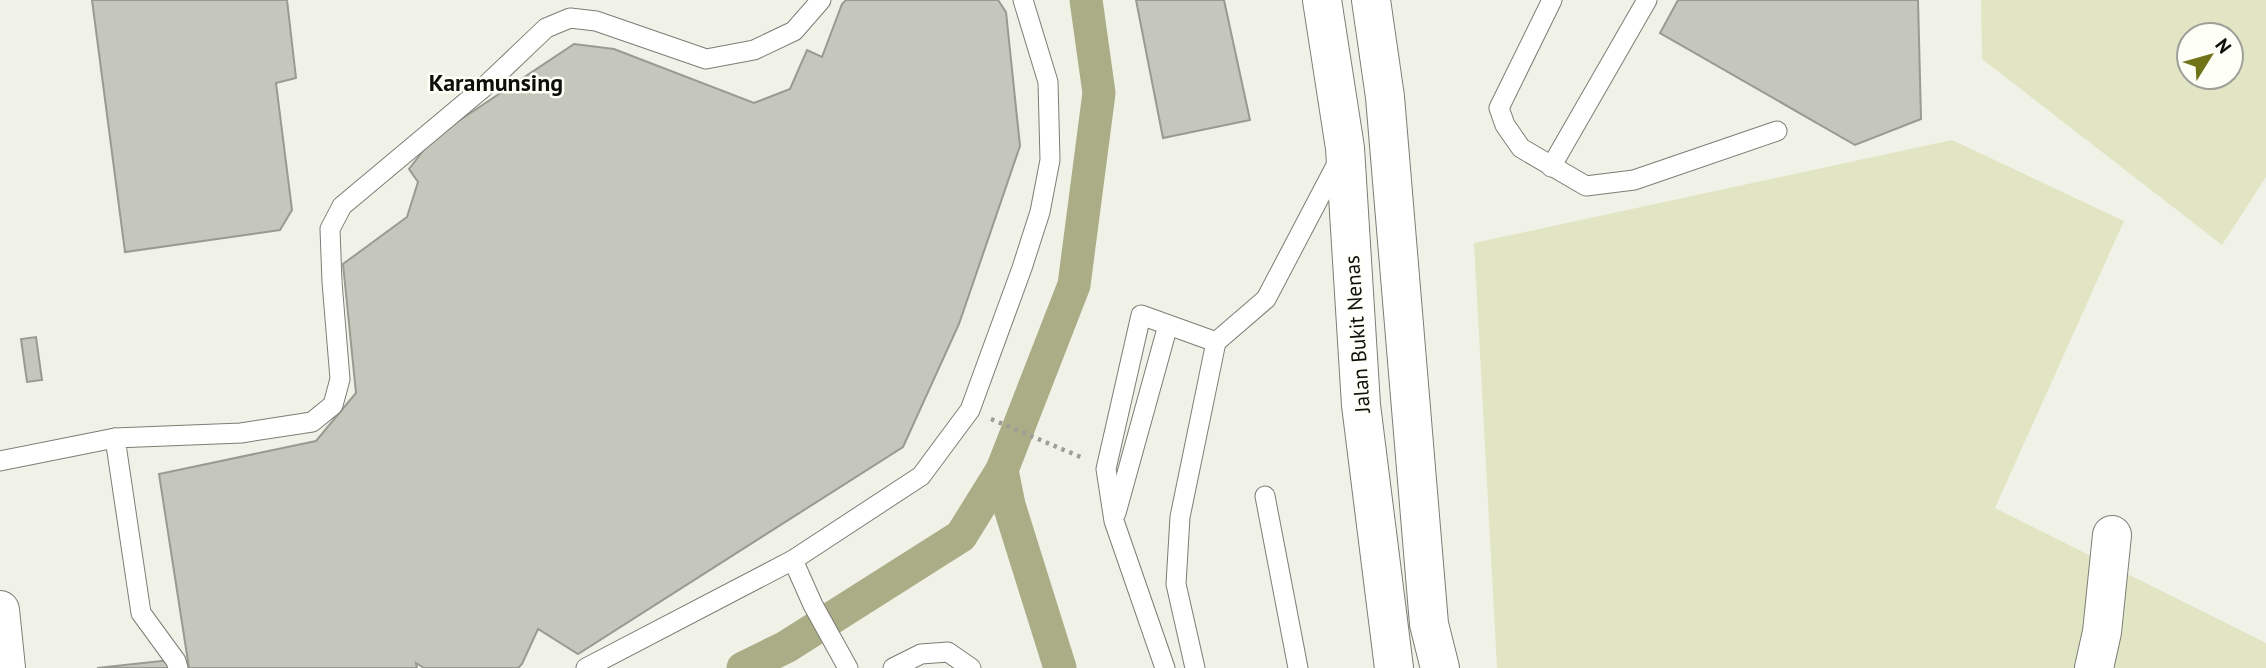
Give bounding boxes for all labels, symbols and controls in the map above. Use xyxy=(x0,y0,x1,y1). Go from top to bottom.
north arrow xyxy=(2175,21,2245,91)
text: N xyxy=(2210,34,2237,58)
district label: Karamunsing xyxy=(429,67,563,98)
street label: Jalan Bukit Nenas xyxy=(1338,254,1376,415)

